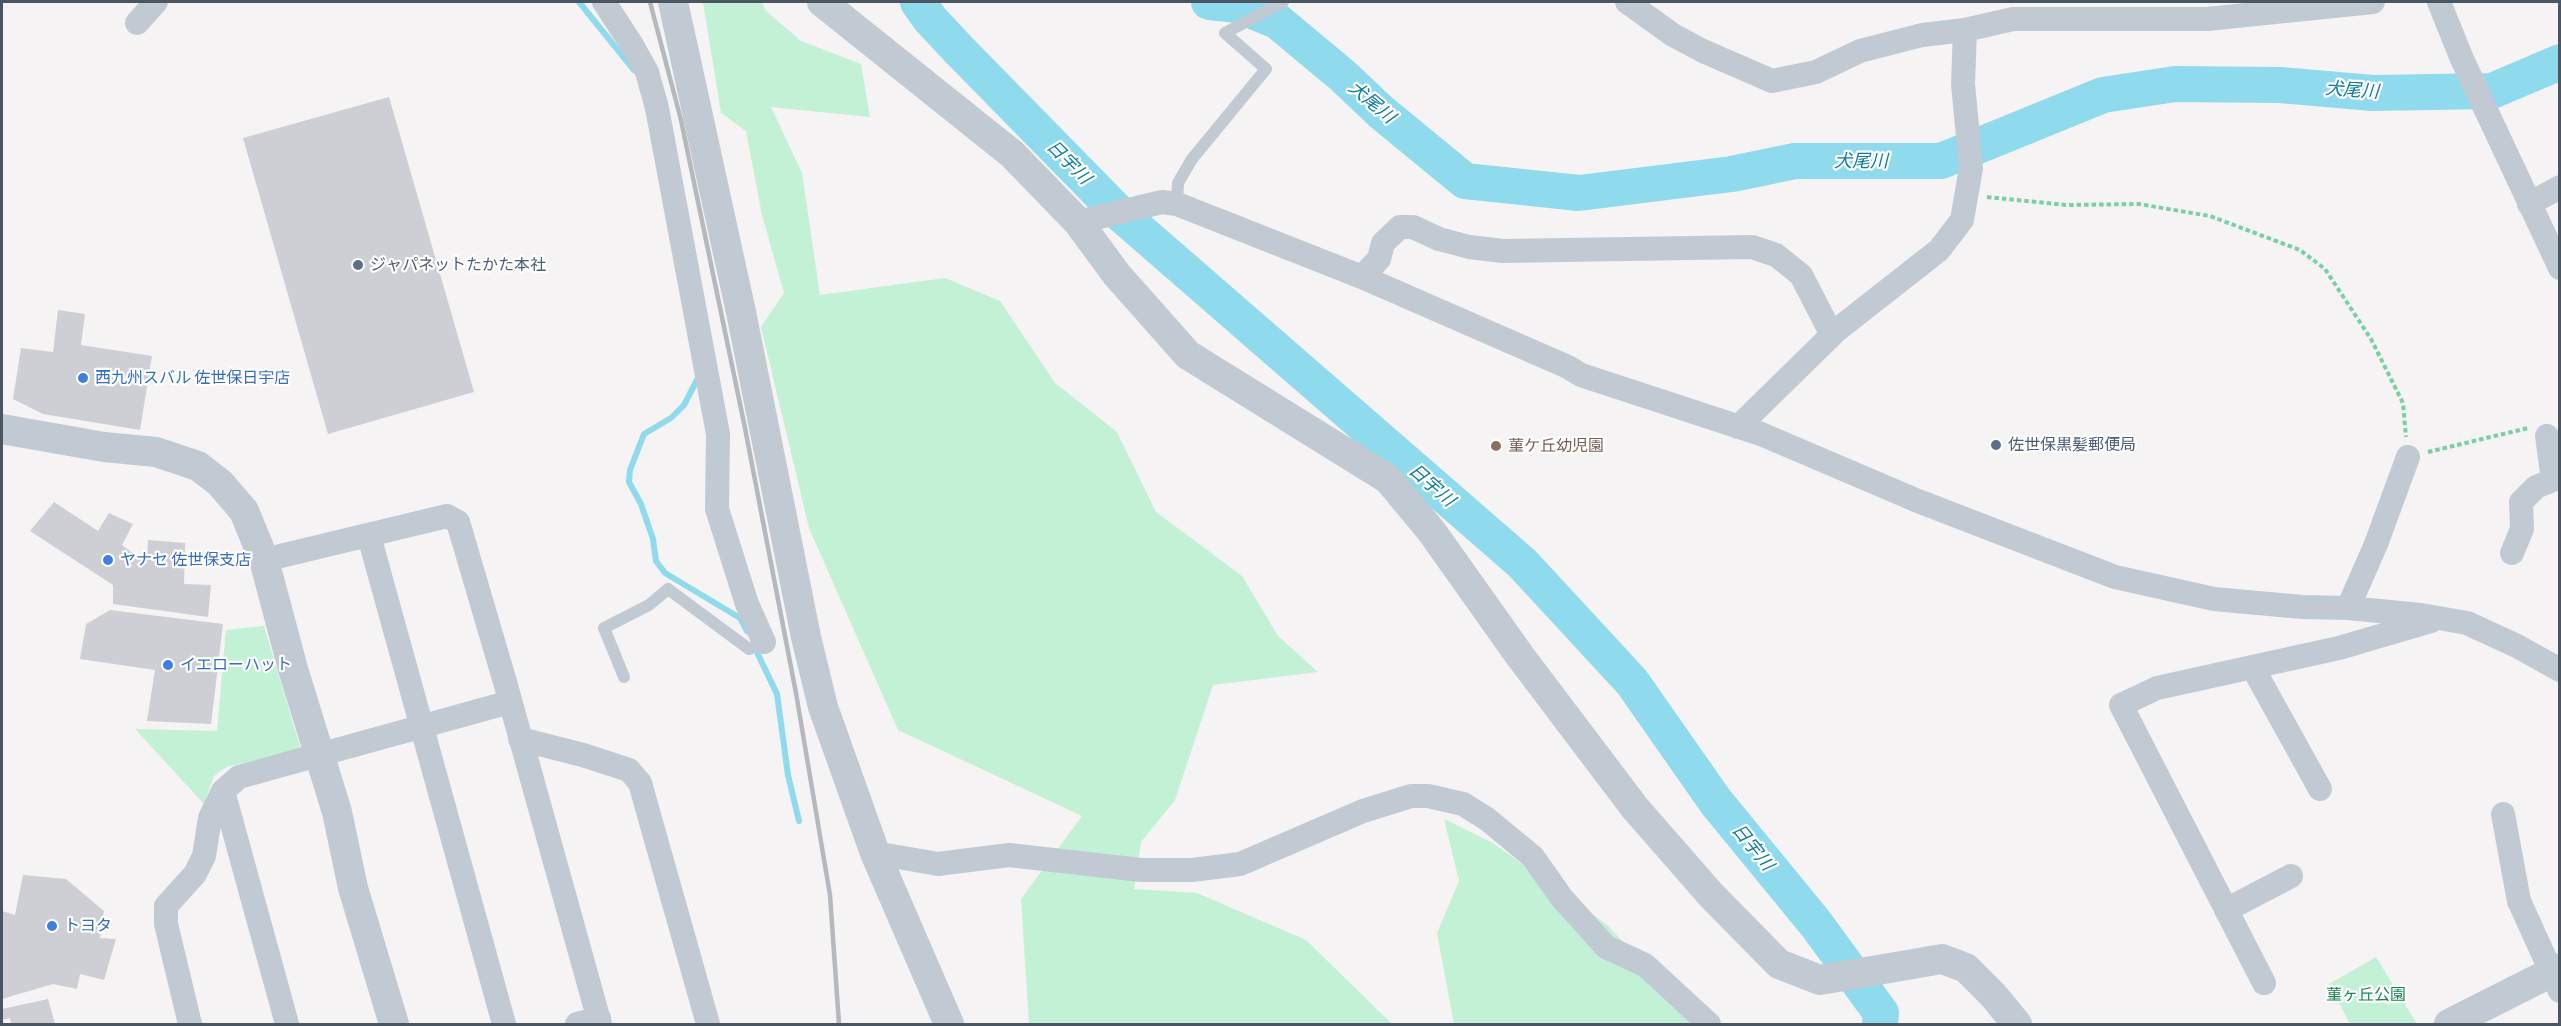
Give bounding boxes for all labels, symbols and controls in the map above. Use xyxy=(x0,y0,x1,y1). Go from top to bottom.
water label: 犬尾川 xyxy=(1344,76,1400,128)
water label: 犬尾川 xyxy=(2324,77,2380,103)
water label: 日宇川 xyxy=(1042,135,1096,189)
water label: 犬尾川 xyxy=(1834,150,1888,172)
place label: ジャパネットたかた本社 xyxy=(370,255,546,275)
marker: ジャパネットたかた本社 xyxy=(351,258,365,272)
place label: 西九州スバル 佐世保日宇店 xyxy=(95,368,290,388)
marker: 西九州スバル 佐世保日宇店 xyxy=(76,371,90,385)
place label: 佐世保黒髪郵便局 xyxy=(2008,435,2136,455)
place label: 菫ケ丘幼児園 xyxy=(1508,436,1604,456)
marker: 佐世保黒髪郵便局 xyxy=(1989,438,2003,452)
marker: 菫ケ丘幼児園 xyxy=(1489,439,1503,453)
water label: 日宇川 xyxy=(1405,459,1459,511)
place label: ヤナセ 佐世保支店 xyxy=(120,550,251,570)
marker: ヤナセ 佐世保支店 xyxy=(101,553,115,567)
place label: イエローハット xyxy=(180,655,292,675)
marker: イエローハット xyxy=(161,658,175,672)
water label: 日宇川 xyxy=(1728,819,1778,875)
place label: トヨタ xyxy=(64,916,112,936)
marker: トヨタ xyxy=(45,919,59,933)
park label: 菫ヶ丘公園 xyxy=(2326,985,2406,1005)

